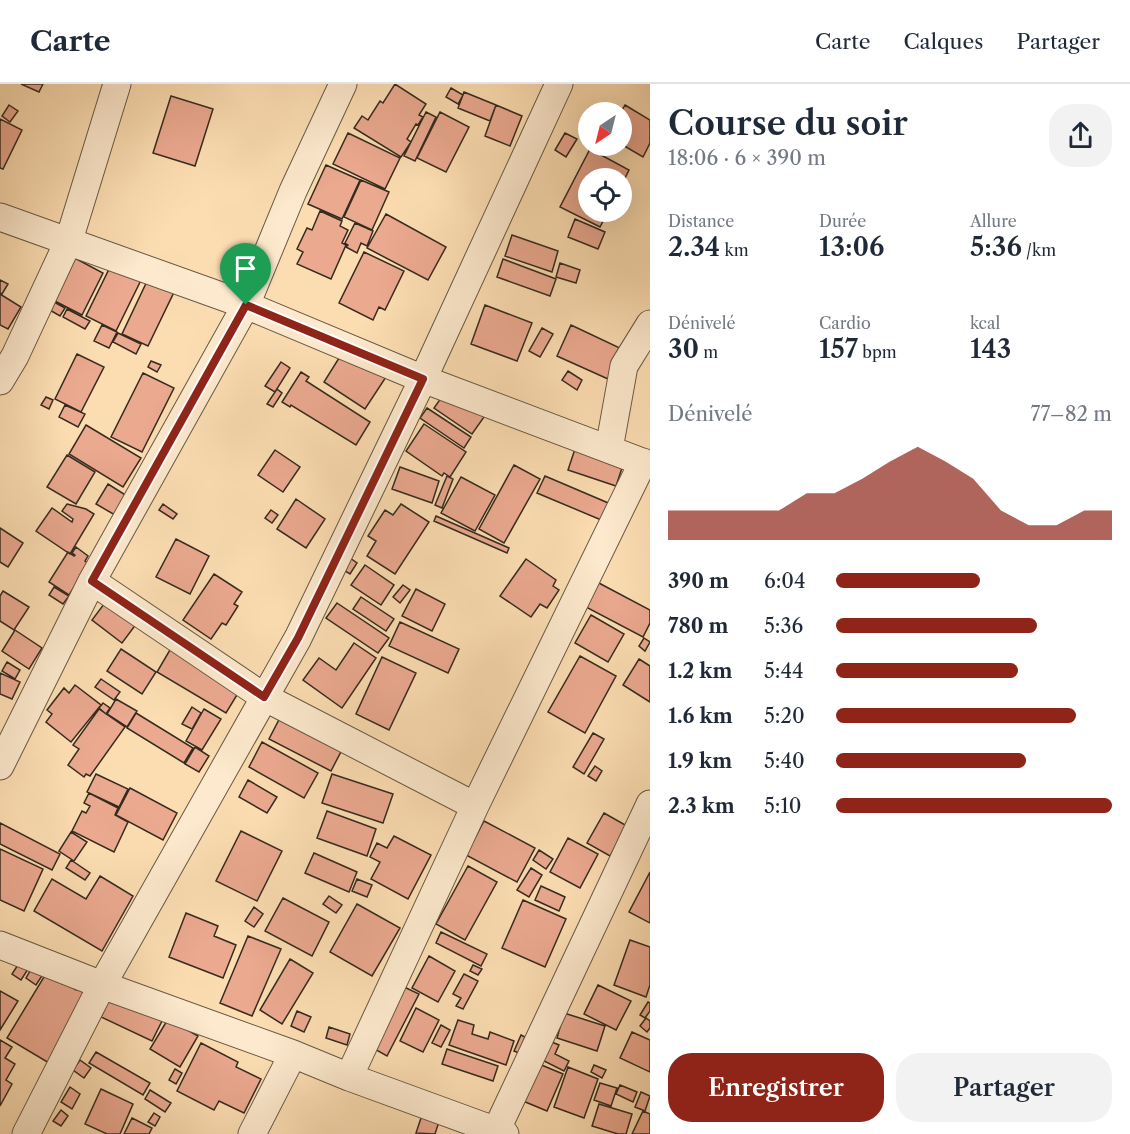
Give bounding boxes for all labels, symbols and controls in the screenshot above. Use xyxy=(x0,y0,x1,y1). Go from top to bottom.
text: Carte xyxy=(30,24,110,58)
text: Carte xyxy=(815,29,870,54)
text: Calques xyxy=(903,29,983,54)
text: Partager xyxy=(1016,29,1100,54)
north arrow xyxy=(578,102,632,156)
map controls xyxy=(578,102,632,222)
text: Course du soir xyxy=(668,103,908,144)
button: share xyxy=(1049,104,1112,167)
text: 18:06 · 6 × 390 m xyxy=(668,146,826,170)
button: locate xyxy=(578,168,632,222)
text: Distance xyxy=(668,211,734,231)
text: Durée xyxy=(819,211,866,231)
text: Allure xyxy=(970,211,1017,231)
text: 2.34 xyxy=(668,231,720,263)
text: 13:06 xyxy=(819,231,885,263)
text: 5:36 xyxy=(970,231,1022,263)
text: km xyxy=(720,240,749,260)
text: /km xyxy=(1022,240,1056,260)
pin xyxy=(220,243,271,305)
icon: arrive xyxy=(229,252,262,285)
text: Dénivelé xyxy=(668,313,736,333)
text: Cardio xyxy=(819,313,871,333)
text: kcal xyxy=(970,313,1000,333)
text: 30 xyxy=(668,333,699,365)
text: 157 xyxy=(819,333,858,365)
text: 143 xyxy=(970,333,1011,365)
text: m xyxy=(699,342,718,362)
text: bpm xyxy=(858,342,897,362)
text: Dénivelé xyxy=(668,402,752,426)
text: 77–82 m xyxy=(1031,402,1112,426)
text: 390 m xyxy=(668,569,729,593)
text: 6:04 xyxy=(764,569,806,593)
text: 780 m xyxy=(668,614,728,638)
text: 5:36 xyxy=(764,614,803,638)
text: 1.2 km xyxy=(668,659,732,683)
text: 5:44 xyxy=(764,659,804,683)
text: 1.6 km xyxy=(668,704,733,728)
text: 5:20 xyxy=(764,704,805,728)
text: 1.9 km xyxy=(668,749,732,773)
text: 5:40 xyxy=(764,749,805,773)
text: 2.3 km xyxy=(668,794,735,818)
text: 5:10 xyxy=(764,794,802,818)
button: Enregistrer xyxy=(668,1053,884,1122)
button: Partager xyxy=(896,1053,1112,1122)

